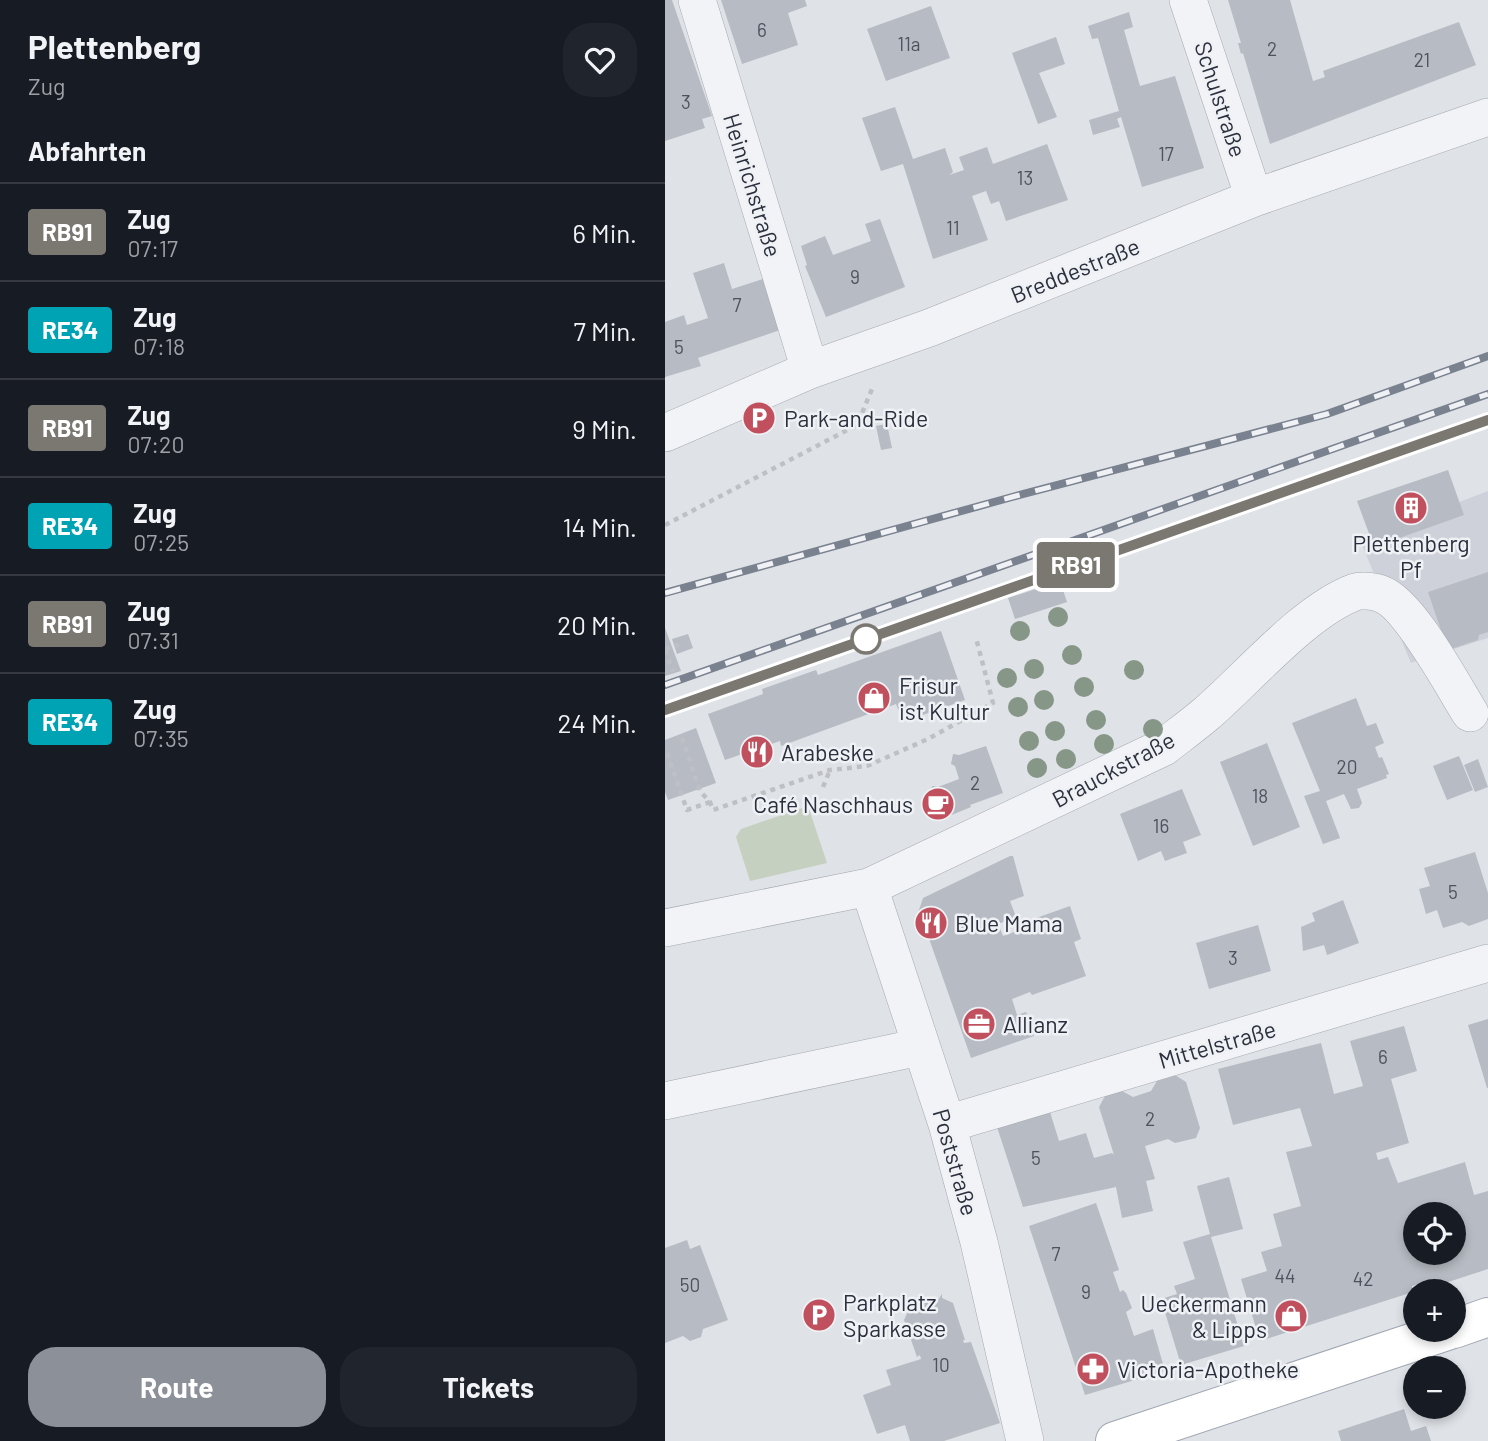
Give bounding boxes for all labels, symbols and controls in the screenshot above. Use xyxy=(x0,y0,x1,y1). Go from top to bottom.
house number: 6 xyxy=(757,18,767,41)
button: heart xyxy=(563,23,637,97)
text: Plettenberg xyxy=(28,26,201,66)
house number: 11a xyxy=(897,32,921,55)
house number: 2 xyxy=(1267,37,1277,60)
street label: Schulstraße xyxy=(1189,38,1253,160)
house number: 21 xyxy=(1414,48,1430,71)
text: Zug xyxy=(28,72,65,100)
house number: 3 xyxy=(681,90,691,113)
street label: Heinrichstraße xyxy=(718,110,788,260)
text: Abfahrten xyxy=(28,135,146,166)
house number: 17 xyxy=(1158,142,1174,165)
house number: 13 xyxy=(1017,166,1033,189)
text: Zug xyxy=(127,203,171,234)
house number: 11 xyxy=(946,216,960,239)
text: RB91 xyxy=(42,217,92,246)
text: 6 Min. xyxy=(572,217,637,248)
street label: Breddestraße xyxy=(1006,231,1144,309)
text: 07:17 xyxy=(127,234,178,262)
house number: 9 xyxy=(850,265,860,288)
house number: 7 xyxy=(733,293,742,316)
text: Zug xyxy=(133,301,176,332)
text: RE34 xyxy=(42,315,98,344)
text: 7 Min. xyxy=(574,315,637,346)
text: 07:18 xyxy=(133,332,185,360)
house number: 5 xyxy=(674,335,684,358)
text: Zug xyxy=(127,399,171,430)
parking icon: Park-and-Ride xyxy=(740,399,778,437)
place label: Park-and-Ride xyxy=(784,404,928,432)
text: RB91 xyxy=(42,413,92,442)
text: 9 Min. xyxy=(572,413,637,444)
text: 07:20 xyxy=(127,430,184,458)
building icon: Plettenberg Pf xyxy=(1392,489,1430,527)
text: Zug xyxy=(133,497,176,528)
text: RE34 xyxy=(42,511,98,540)
text: 14 Min. xyxy=(562,511,637,542)
text: 07:25 xyxy=(133,528,189,556)
place label: Plettenberg Pf xyxy=(1352,529,1470,583)
line badge: RB91 xyxy=(1027,542,1125,588)
text: RB91 xyxy=(1051,550,1101,579)
text: Zug xyxy=(127,595,171,626)
text: RB91 xyxy=(42,609,92,638)
text: 20 Min. xyxy=(557,609,637,640)
unlabelled marker xyxy=(851,624,881,654)
text: 07:31 xyxy=(127,626,179,654)
place label: Frisur ist Kultur xyxy=(899,671,990,725)
shop icon: Frisur ist Kultur xyxy=(855,679,893,717)
text: Zug xyxy=(133,693,176,724)
text: RE34 xyxy=(42,707,98,736)
text: 24 Min. xyxy=(558,707,637,738)
text: 07:35 xyxy=(133,724,189,752)
street label: Brauckstraße xyxy=(1047,725,1179,813)
restaurant icon: Arabeske xyxy=(738,733,776,771)
place label: Arabeske xyxy=(781,738,874,766)
house number: 20 xyxy=(1337,755,1357,778)
house number: 2 xyxy=(970,771,980,794)
house number: 18 xyxy=(1252,784,1268,807)
cafe icon: Café Naschhaus xyxy=(919,785,957,823)
place label: Café Naschhaus xyxy=(753,790,913,818)
house number: 16 xyxy=(1153,814,1169,837)
house number: 5 xyxy=(1448,880,1458,903)
restaurant icon: Blue Mama xyxy=(912,904,950,942)
place label: Blue Mama xyxy=(955,909,1063,937)
house number: 3 xyxy=(1228,946,1238,969)
office icon: Allianz xyxy=(960,1005,998,1043)
place label: Allianz xyxy=(1003,1010,1068,1038)
street label: Mittelstraße xyxy=(1155,1014,1279,1074)
house number: 6 xyxy=(1378,1045,1388,1068)
street label: Poststraße xyxy=(927,1105,985,1219)
house number: 2 xyxy=(1145,1107,1155,1130)
house number: 5 xyxy=(1031,1146,1041,1169)
map controls xyxy=(1403,1202,1466,1419)
button: locate xyxy=(1403,1202,1466,1265)
house number: 7 xyxy=(1052,1242,1061,1265)
house number: 44 xyxy=(1275,1264,1295,1287)
house number: 42 xyxy=(1353,1267,1373,1290)
house number: 50 xyxy=(680,1273,700,1296)
button: + xyxy=(1403,1279,1466,1342)
house number: 9 xyxy=(1081,1280,1091,1303)
place label: Parkplatz Sparkasse xyxy=(843,1288,946,1342)
place label: Ueckermann & Lipps xyxy=(1141,1289,1267,1343)
parking icon: Parkplatz Sparkasse xyxy=(800,1296,838,1334)
shop icon: Ueckermann & Lipps xyxy=(1272,1297,1310,1335)
button: Route xyxy=(28,1347,326,1427)
button: Tickets xyxy=(340,1347,637,1427)
pharmacy icon: Victoria-Apotheke xyxy=(1074,1350,1112,1388)
house number: 10 xyxy=(932,1353,950,1376)
place label: Victoria-Apotheke xyxy=(1117,1355,1299,1383)
button: − xyxy=(1403,1356,1466,1419)

